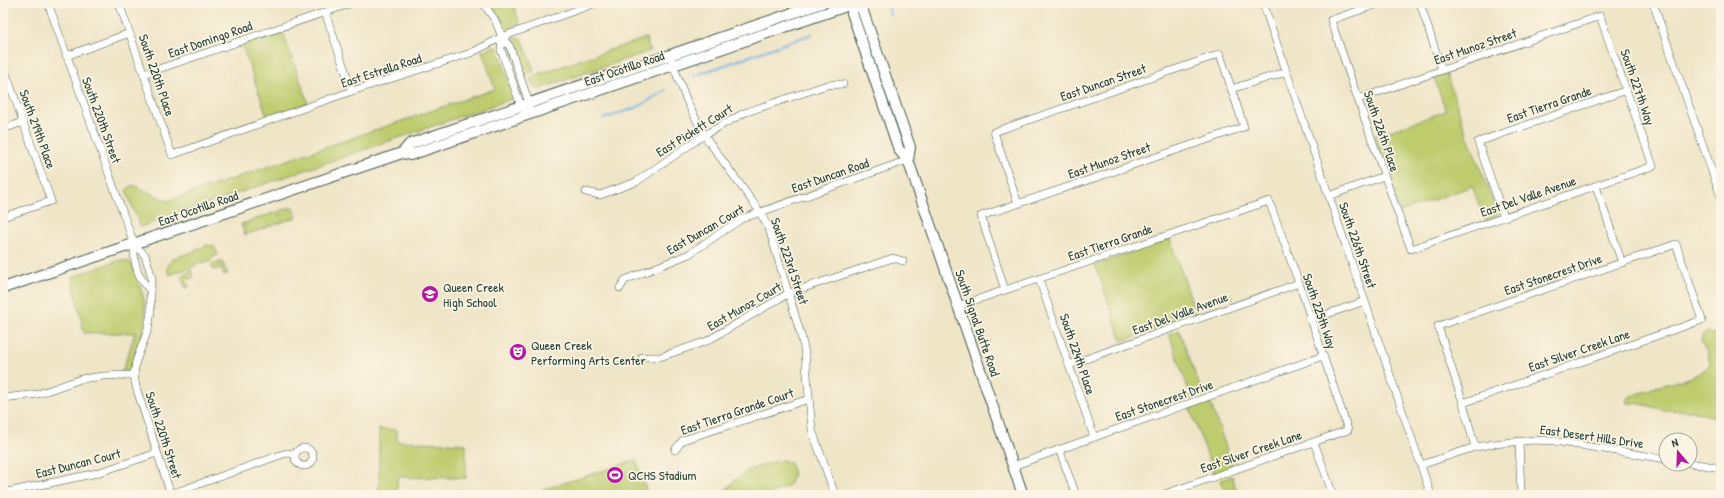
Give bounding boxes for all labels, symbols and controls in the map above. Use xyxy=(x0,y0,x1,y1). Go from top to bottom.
street label: East Domingo Road xyxy=(166,16,254,62)
street label: East Munoz Street xyxy=(1431,23,1519,69)
street label: South 220th Place xyxy=(135,32,179,118)
street label: East Ocotillo Road xyxy=(582,46,666,90)
street label: South 227th Way xyxy=(1617,47,1660,128)
street label: East Estrella Road xyxy=(338,49,424,91)
street label: East Duncan Street xyxy=(1058,59,1149,105)
street label: South 220th Street xyxy=(78,74,126,166)
street label: East Tierra Grande xyxy=(1504,81,1594,127)
street label: South 219th Place xyxy=(15,87,61,171)
street label: South 226th Place xyxy=(1360,88,1404,174)
street label: East Pickett Court xyxy=(652,99,736,161)
street label: East Munoz Street xyxy=(1065,137,1153,183)
street label: East Duncan Road xyxy=(789,153,871,197)
street label: East Del Valle Avenue xyxy=(1478,171,1578,221)
street label: East Ocotillo Road xyxy=(156,186,240,230)
street label: East Duncan Court xyxy=(663,199,747,258)
street label: South 226th Street xyxy=(1335,200,1381,291)
street label: South 223rd Street xyxy=(767,215,813,307)
street label: East Tierra Grande xyxy=(1065,219,1155,265)
street label: East Stonecrest Drive xyxy=(1502,249,1604,299)
street label: South Signal Butte Road xyxy=(951,267,1005,379)
street label: South 225th Way xyxy=(1299,271,1341,352)
street label: East Munoz Court xyxy=(704,277,785,335)
place label: Queen Creek High School xyxy=(443,278,504,311)
school or university icon: Queen Creek High School xyxy=(420,284,440,304)
street label: East Del Valle Avenue xyxy=(1130,287,1230,339)
street label: South 224th Place xyxy=(1056,311,1100,397)
street label: East Silver Creek Lane xyxy=(1526,324,1632,376)
place label: Queen Creek Performing Arts Center xyxy=(531,336,645,369)
theatre icon: Queen Creek Performing Arts Center xyxy=(508,342,528,362)
street label: East Stonecrest Drive xyxy=(1113,375,1215,425)
street label: East Tierra Grande Court xyxy=(678,383,796,439)
street label: South 220th Street xyxy=(141,389,187,481)
street label: East Desert Hills Drive xyxy=(1539,420,1645,452)
street label: East Silver Creek Lane xyxy=(1198,425,1304,477)
north arrow xyxy=(1658,432,1698,472)
text: N xyxy=(1670,435,1680,450)
street label: East Duncan Court xyxy=(34,444,123,482)
sports icon: QCHS Stadium xyxy=(605,465,625,485)
place label: QCHS Stadium xyxy=(628,466,696,484)

